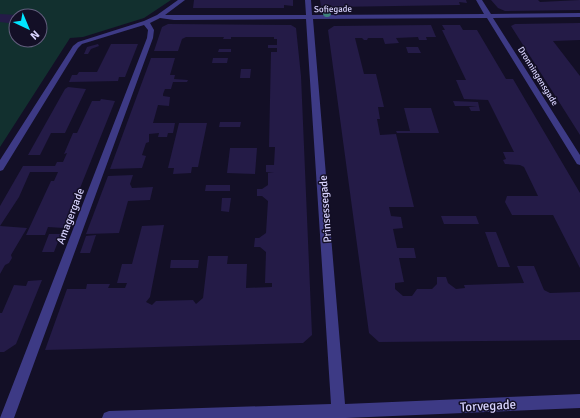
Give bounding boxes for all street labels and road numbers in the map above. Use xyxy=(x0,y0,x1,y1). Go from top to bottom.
street label: Sofiegade xyxy=(314,4,353,15)
street label: Dronningensgade xyxy=(515,45,560,108)
street label: Prinsessegade xyxy=(317,175,334,243)
street label: Amagergade xyxy=(54,186,87,246)
street label: Torvegade xyxy=(460,397,517,415)

